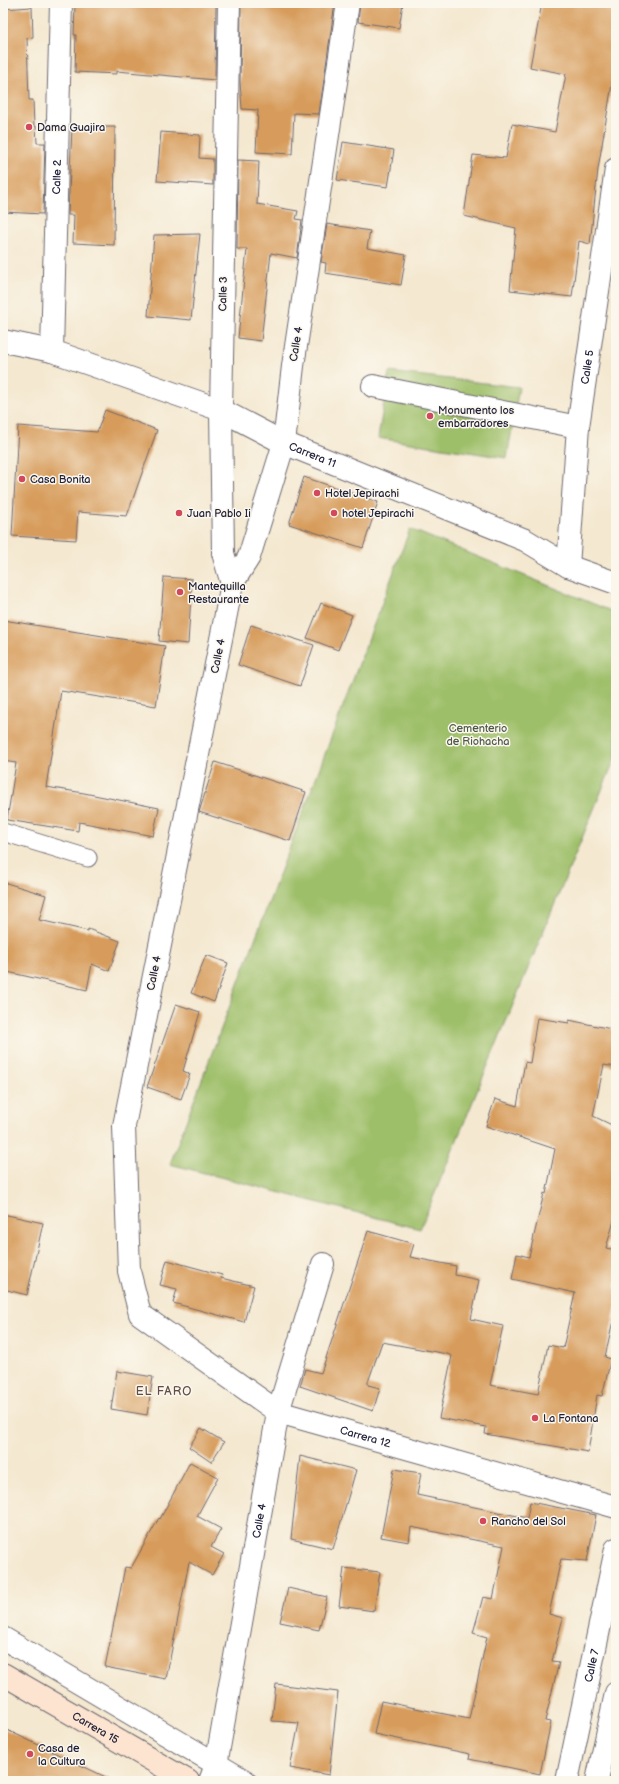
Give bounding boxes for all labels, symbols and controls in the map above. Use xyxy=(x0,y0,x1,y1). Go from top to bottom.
place label: Dama Guajira xyxy=(37,121,105,134)
marker: Dama Guajira xyxy=(24,122,34,132)
street label: Calle 2 xyxy=(50,159,63,195)
street label: Calle 3 xyxy=(216,276,230,312)
street label: Calle 4 xyxy=(287,325,305,362)
street label: Calle 5 xyxy=(578,349,596,385)
place label: Monumento los embarradores xyxy=(438,404,515,430)
marker: Monumento los embarradores xyxy=(425,411,435,421)
street label: Carrera 11 xyxy=(287,439,338,470)
place label: Casa Bonita xyxy=(30,473,91,486)
marker: Casa Bonita xyxy=(17,474,27,484)
place label: Hotel Jepirachi xyxy=(325,487,399,500)
marker: Hotel Jepirachi xyxy=(312,488,322,498)
place label: Juan Pablo Ii xyxy=(187,507,251,520)
place label: hotel Jepirachi xyxy=(342,507,414,520)
marker: Juan Pablo Ii xyxy=(174,508,184,518)
marker: hotel Jepirachi xyxy=(329,508,339,518)
place label: Mantequilla Restaurante xyxy=(188,580,249,606)
marker: Mantequilla Restaurante xyxy=(175,587,185,597)
street label: Calle 4 xyxy=(208,637,228,674)
park label: Cementerio de Riohacha xyxy=(447,722,509,748)
street label: Calle 4 xyxy=(144,954,164,991)
district label: EL FARO xyxy=(136,1384,192,1399)
place label: La Fontana xyxy=(543,1412,599,1425)
marker: La Fontana xyxy=(530,1413,540,1423)
street label: Carrera 12 xyxy=(339,1423,393,1450)
street label: Calle 4 xyxy=(249,1502,268,1539)
place label: Rancho del Sol xyxy=(491,1515,566,1528)
marker: Rancho del Sol xyxy=(478,1516,488,1526)
street label: Calle 7 xyxy=(582,1647,601,1683)
street label: Carrera 15 xyxy=(70,1709,121,1746)
place label: Casa de la Cultura xyxy=(38,1742,85,1768)
marker: Casa de la Cultura xyxy=(25,1749,35,1759)

